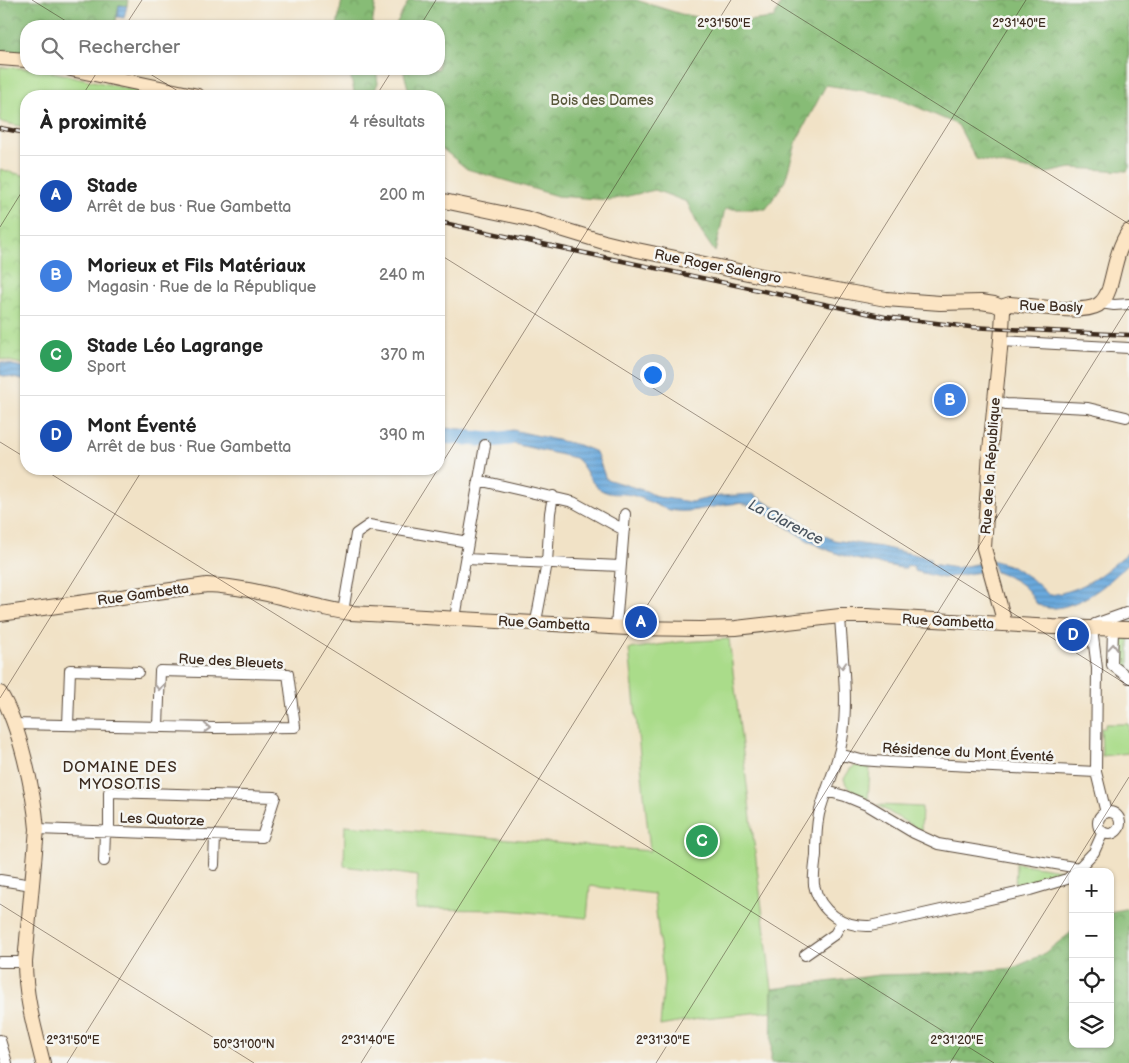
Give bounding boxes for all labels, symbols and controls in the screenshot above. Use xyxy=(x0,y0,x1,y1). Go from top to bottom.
text: 2°31'50"E xyxy=(697,16,751,31)
text: 2°31'40"E xyxy=(992,16,1046,31)
search box xyxy=(20,20,445,75)
icon: search xyxy=(38,34,66,62)
text: Rechercher xyxy=(78,36,180,59)
park label: Bois des Dames xyxy=(550,92,654,109)
text: À proximité xyxy=(40,110,147,135)
text: 4 résultats xyxy=(349,113,425,132)
text: Stade xyxy=(87,175,138,198)
text: A xyxy=(51,186,61,205)
text: 200 m xyxy=(379,186,425,205)
text: Arrêt de bus · Rue Gambetta xyxy=(87,198,291,217)
street label: Rue Roger Salengro xyxy=(653,246,783,287)
text: Morieux et Fils Matériaux xyxy=(87,255,305,278)
text: B xyxy=(50,266,62,285)
text: 240 m xyxy=(379,266,425,285)
text: Magasin · Rue de la République xyxy=(87,278,316,297)
street label: Rue Basly xyxy=(1019,297,1084,316)
text: Stade Léo Lagrange xyxy=(87,335,263,358)
text: C xyxy=(50,346,62,365)
text: 370 m xyxy=(380,346,425,365)
text: Sport xyxy=(87,358,126,377)
your location xyxy=(640,362,666,388)
pin: B xyxy=(934,381,966,419)
street label: Rue de la République xyxy=(977,397,1004,535)
text: Mont Éventé xyxy=(87,415,197,438)
text: D xyxy=(50,426,62,445)
text: 390 m xyxy=(379,426,425,445)
text: Arrêt de bus · Rue Gambetta xyxy=(87,438,291,457)
water label: La Clarence xyxy=(745,495,827,550)
street label: Rue Gambetta xyxy=(96,580,190,609)
pin: A xyxy=(625,603,657,641)
street label: Rue Gambetta xyxy=(901,611,995,632)
street label: Rue Gambetta xyxy=(497,613,591,634)
pin: D xyxy=(1057,616,1089,654)
one-way arrow xyxy=(1107,643,1118,651)
street label: Rue des Bleuets xyxy=(178,650,284,673)
one-way arrow xyxy=(837,661,848,669)
one-way arrow xyxy=(154,683,165,691)
one-way arrow xyxy=(203,723,211,733)
street label: Résidence du Mont Éventé xyxy=(882,739,1055,766)
district label: DOMAINE DES MYOSOTIS xyxy=(62,758,178,794)
street label: Les Quatorze xyxy=(119,810,205,829)
pin: C xyxy=(686,822,718,860)
map controls xyxy=(1069,868,1114,1048)
button: + xyxy=(1069,868,1114,913)
button: − xyxy=(1069,913,1114,958)
button: locate xyxy=(1069,958,1114,1003)
button: layers xyxy=(1069,1003,1114,1048)
text: 2°31'50"E xyxy=(46,1033,100,1048)
text: 2°31'40"E xyxy=(341,1033,395,1048)
text: 2°31'30"E xyxy=(636,1033,690,1048)
text: 2°31'20"E xyxy=(930,1033,984,1048)
text: 50°31'00"N xyxy=(213,1037,275,1052)

